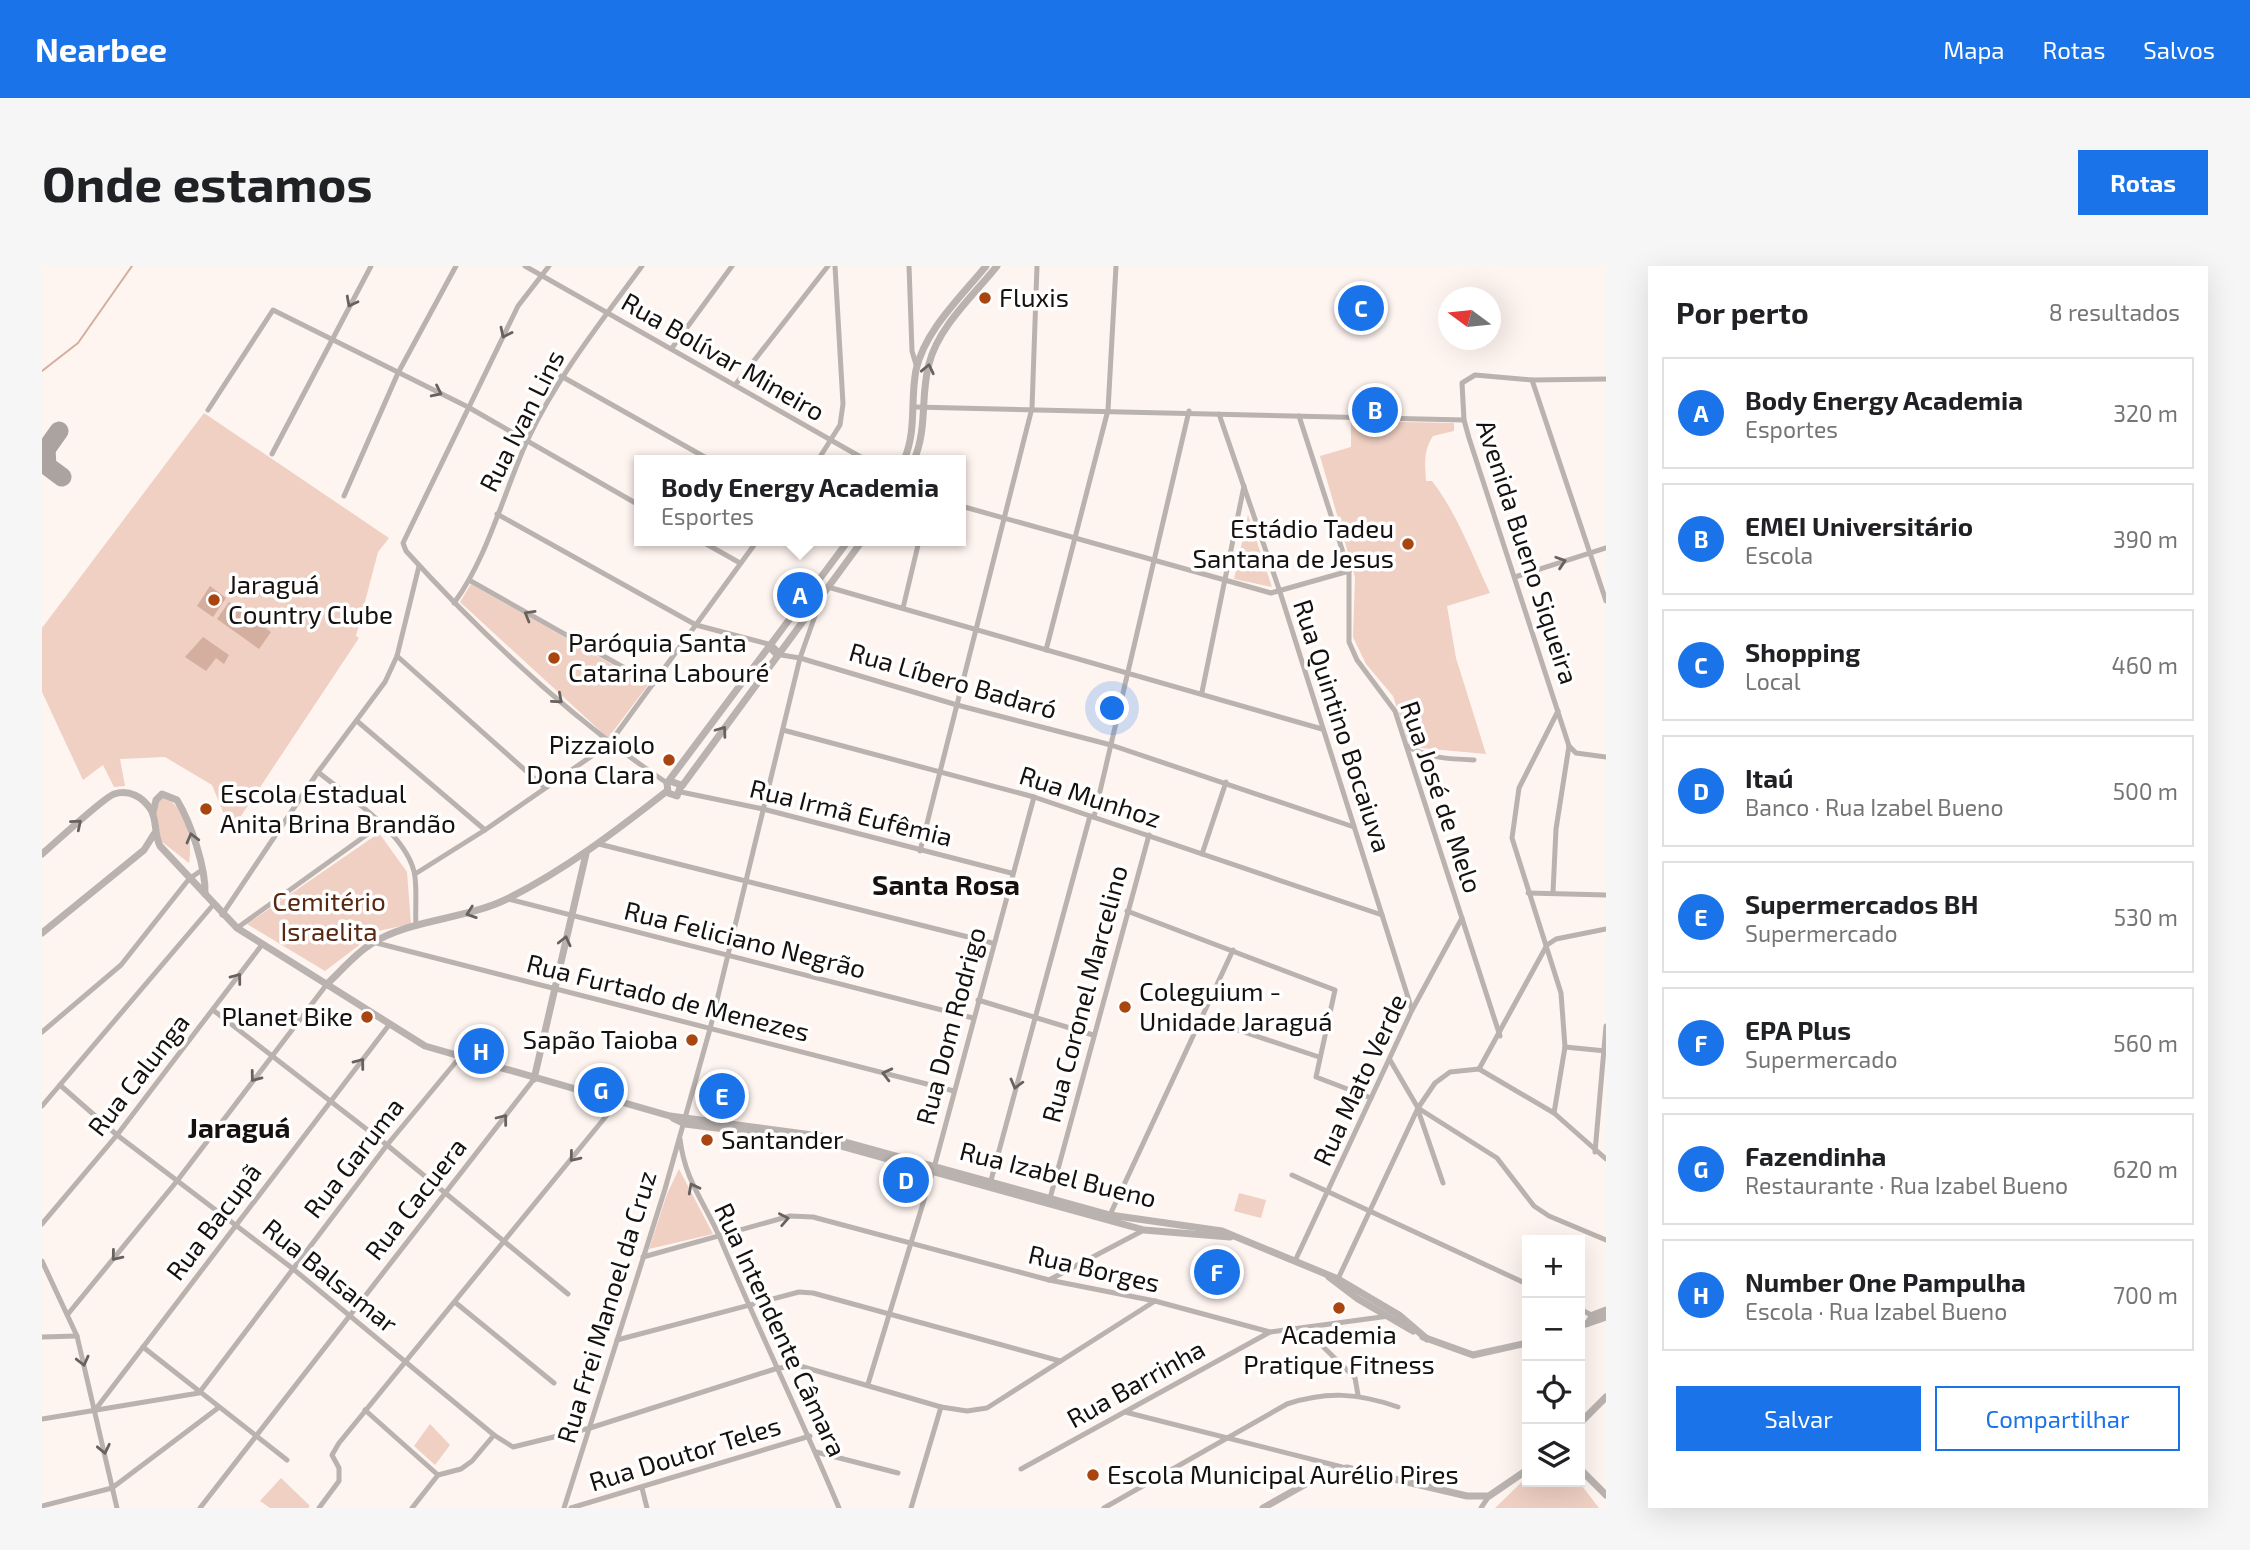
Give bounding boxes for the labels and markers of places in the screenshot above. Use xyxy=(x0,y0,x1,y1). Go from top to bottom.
place label: Fluxis xyxy=(999,281,1069,312)
pin: C xyxy=(1338,282,1384,334)
marker: Fluxis xyxy=(977,290,993,306)
pin: B xyxy=(1352,384,1398,436)
place label: Estádio Tadeu Santana de Jesus xyxy=(1192,512,1394,573)
marker: Estádio Tadeu Santana de Jesus xyxy=(1400,536,1416,552)
place label: Jaraguá Country Clube xyxy=(228,568,393,629)
pin: A xyxy=(777,569,823,621)
marker: Jaraguá Country Clube xyxy=(206,592,222,608)
place label: Paróquia Santa Catarina Labouré xyxy=(568,626,769,687)
marker: Paróquia Santa Catarina Labouré xyxy=(546,650,562,666)
place label: Pizzaiolo Dona Clara xyxy=(526,728,655,789)
marker: Pizzaiolo Dona Clara xyxy=(661,752,677,768)
place label: Escola Estadual Anita Brina Brandão xyxy=(220,777,456,838)
marker: Escola Estadual Anita Brina Brandão xyxy=(198,801,214,817)
place label: Coleguium - Unidade Jaraguá xyxy=(1139,975,1333,1036)
marker: Coleguium - Unidade Jaraguá xyxy=(1117,999,1133,1015)
place label: Planet Bike xyxy=(222,1000,353,1031)
marker: Planet Bike xyxy=(359,1009,375,1025)
place label: Sapão Taioba xyxy=(523,1023,678,1054)
pin: H xyxy=(458,1025,504,1077)
marker: Sapão Taioba xyxy=(684,1032,700,1048)
pin: G xyxy=(578,1064,624,1116)
pin: E xyxy=(699,1070,745,1122)
place label: Santander xyxy=(721,1123,844,1154)
marker: Santander xyxy=(699,1132,715,1148)
pin: D xyxy=(883,1154,929,1206)
pin: F xyxy=(1194,1246,1240,1298)
marker: Academia Pratique Fitness xyxy=(1331,1300,1347,1316)
place label: Academia Pratique Fitness xyxy=(1243,1318,1435,1379)
place label: Escola Municipal Aurélio Pires xyxy=(1107,1458,1459,1489)
marker: Escola Municipal Aurélio Pires xyxy=(1085,1467,1101,1483)

